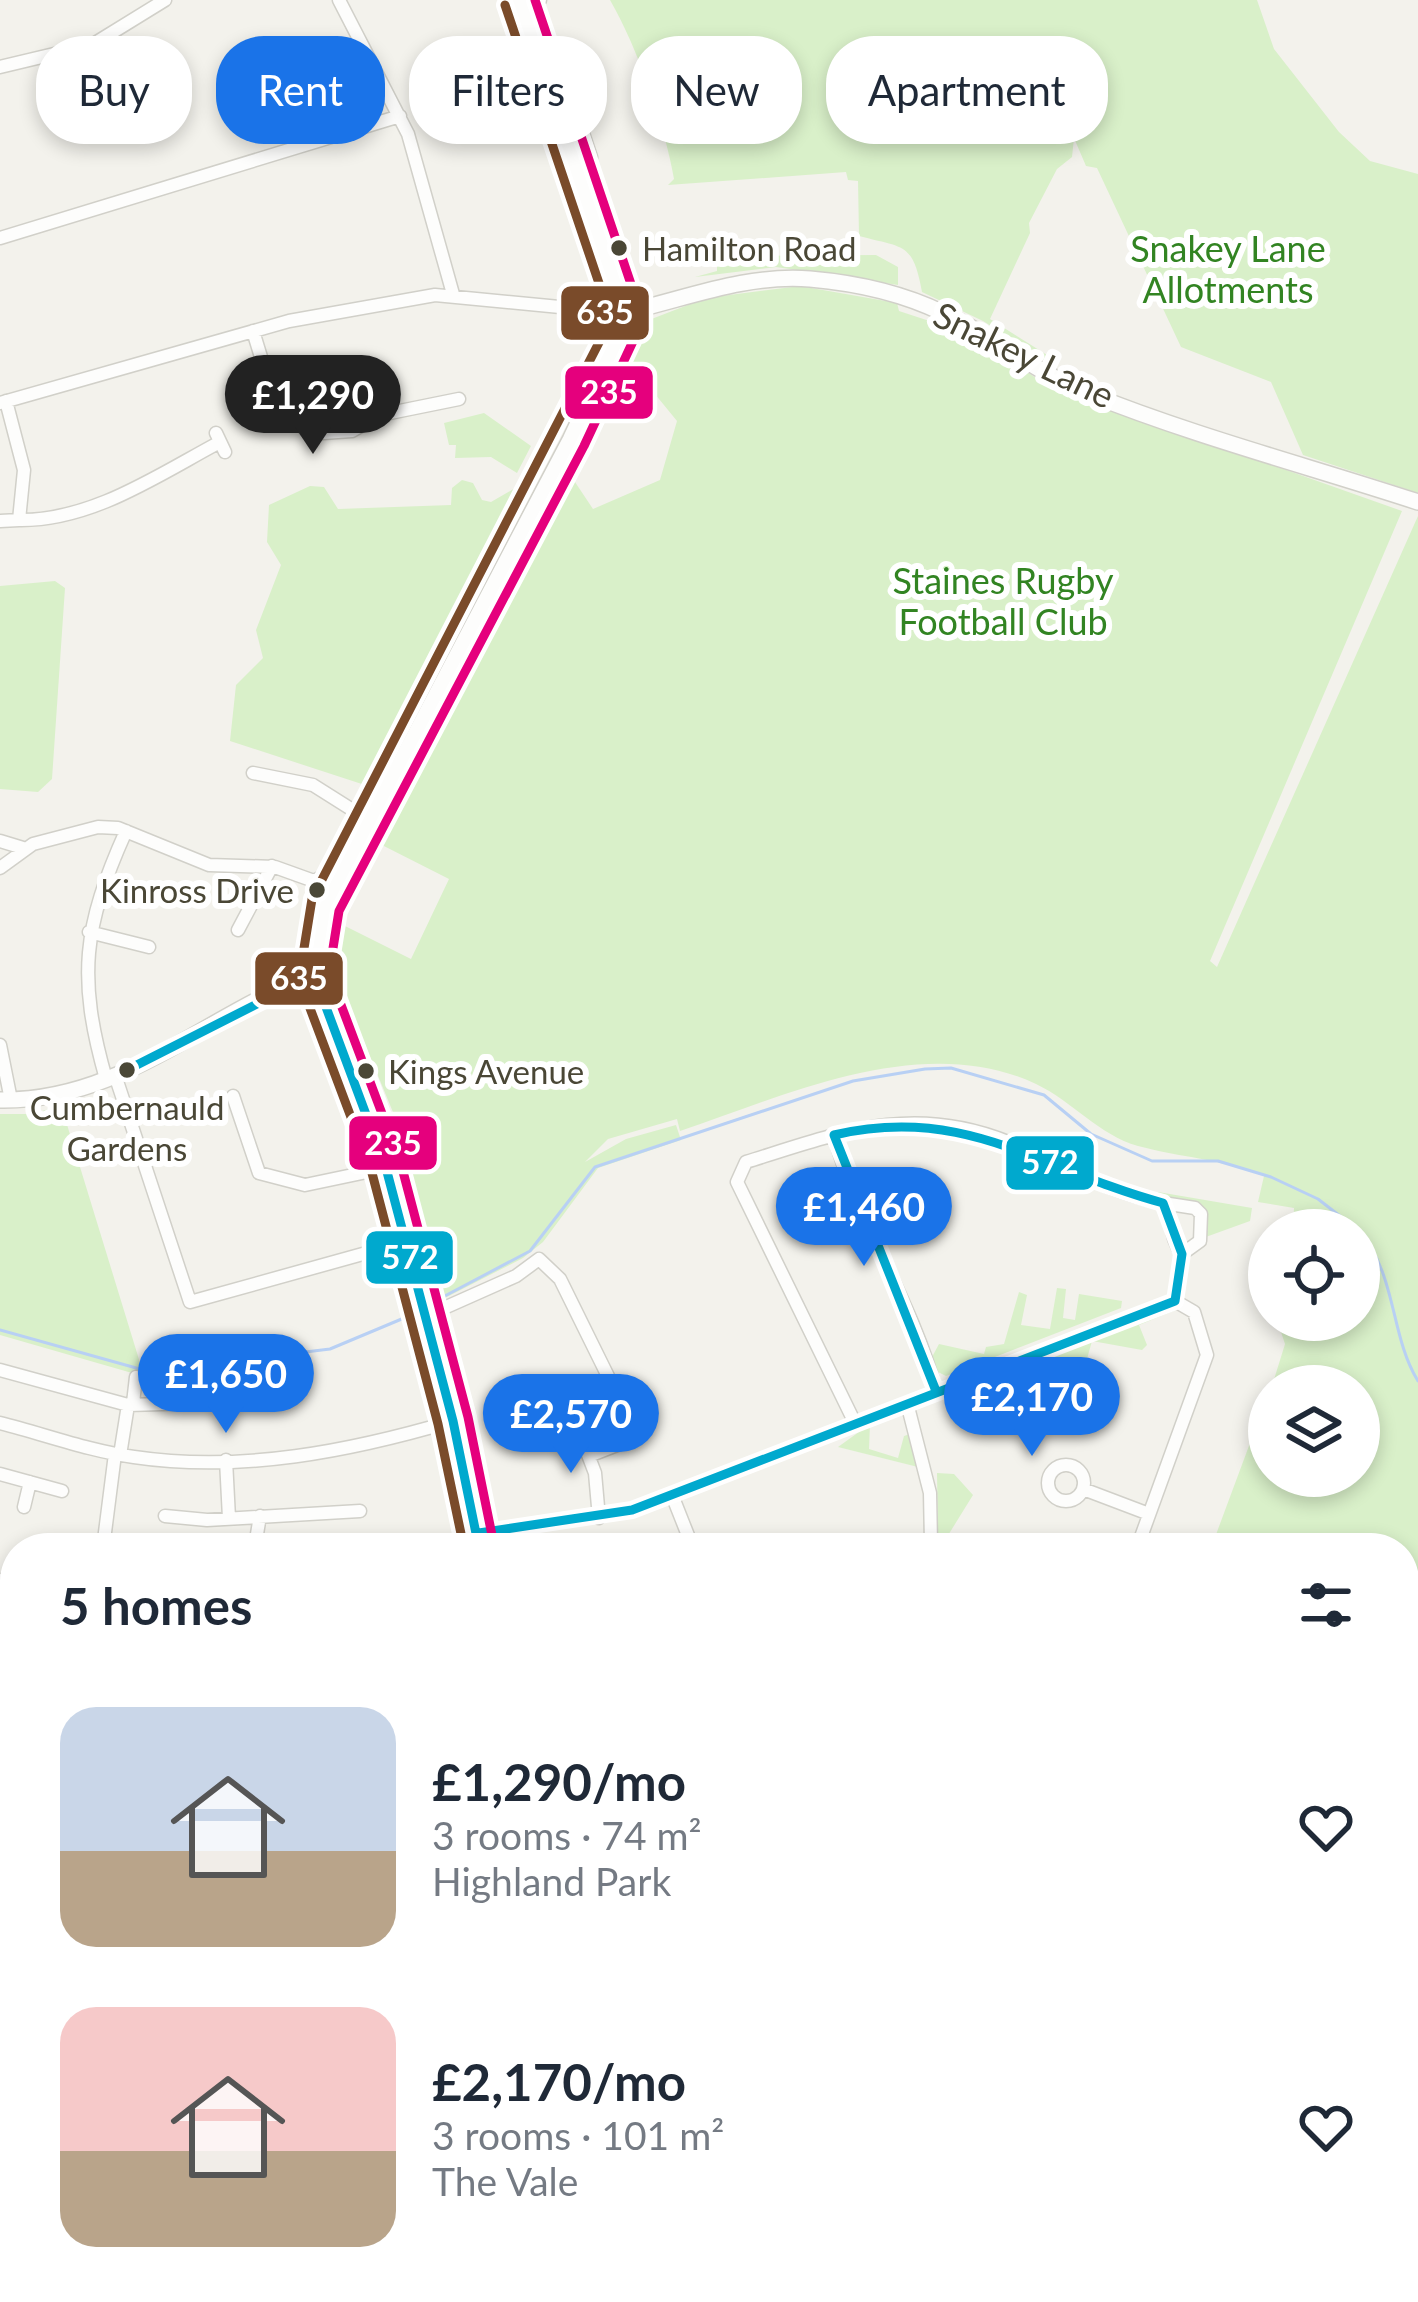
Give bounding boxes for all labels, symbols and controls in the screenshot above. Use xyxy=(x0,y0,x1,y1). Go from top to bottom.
chip: Buy xyxy=(36,36,192,144)
chip: Rent xyxy=(216,36,385,144)
chip: Filters xyxy=(409,36,607,144)
chip: New xyxy=(631,36,802,144)
chip: Apartment xyxy=(826,36,1108,144)
park label: Snakey Lane Allotments xyxy=(1130,226,1326,311)
place label: Hamilton Road xyxy=(642,228,856,268)
marker: Hamilton Road xyxy=(608,237,630,259)
line badge: 635 xyxy=(559,284,651,342)
text: 635 xyxy=(576,291,634,331)
street label: Snakey Lane xyxy=(927,292,1122,417)
pin: £1,290 xyxy=(215,355,411,457)
line badge: 235 xyxy=(563,364,655,421)
text: £1,290 xyxy=(252,371,374,417)
text: 235 xyxy=(580,371,638,411)
park label: Staines Rugby Football Club xyxy=(893,558,1114,643)
place label: Kinross Drive xyxy=(100,870,294,910)
marker: Kinross Drive xyxy=(306,879,328,901)
line badge: 635 xyxy=(253,950,345,1007)
text: 635 xyxy=(270,957,328,997)
place label: Kings Avenue xyxy=(388,1051,584,1091)
marker: Cumbernauld Gardens xyxy=(116,1059,138,1081)
marker: Kings Avenue xyxy=(355,1060,377,1082)
place label: Cumbernauld Gardens xyxy=(30,1087,224,1168)
line badge: 235 xyxy=(347,1114,439,1172)
text: 235 xyxy=(364,1122,422,1162)
line badge: 572 xyxy=(1004,1134,1096,1192)
text: 572 xyxy=(1021,1141,1079,1181)
pin: £1,460 xyxy=(766,1167,962,1269)
text: £1,460 xyxy=(803,1183,925,1229)
map controls xyxy=(1248,1209,1380,1497)
button: locate xyxy=(1248,1209,1380,1341)
line badge: 572 xyxy=(364,1229,455,1286)
text: 572 xyxy=(381,1236,439,1276)
pin: £1,650 xyxy=(128,1334,324,1436)
text: £1,650 xyxy=(165,1350,287,1396)
pin: £2,170 xyxy=(934,1357,1130,1459)
button: layers xyxy=(1248,1365,1380,1497)
text: £2,170 xyxy=(971,1373,1093,1419)
pin: £2,570 xyxy=(473,1374,669,1476)
text: £2,570 xyxy=(510,1390,632,1436)
icon: filters xyxy=(1293,1572,1359,1638)
text: 5 homes xyxy=(60,1575,252,1636)
text: £1,290/mo xyxy=(432,1751,686,1812)
icon: home xyxy=(156,1755,300,1899)
icon: heart xyxy=(1293,1794,1359,1860)
text: 3 rooms · 74 m² xyxy=(432,1812,702,1858)
text: Highland Park xyxy=(432,1858,671,1904)
text: £2,170/mo xyxy=(432,2051,686,2112)
icon: home xyxy=(156,2055,300,2199)
icon: heart xyxy=(1293,2094,1359,2160)
text: 3 rooms · 101 m² xyxy=(432,2112,724,2158)
text: The Vale xyxy=(432,2158,578,2204)

